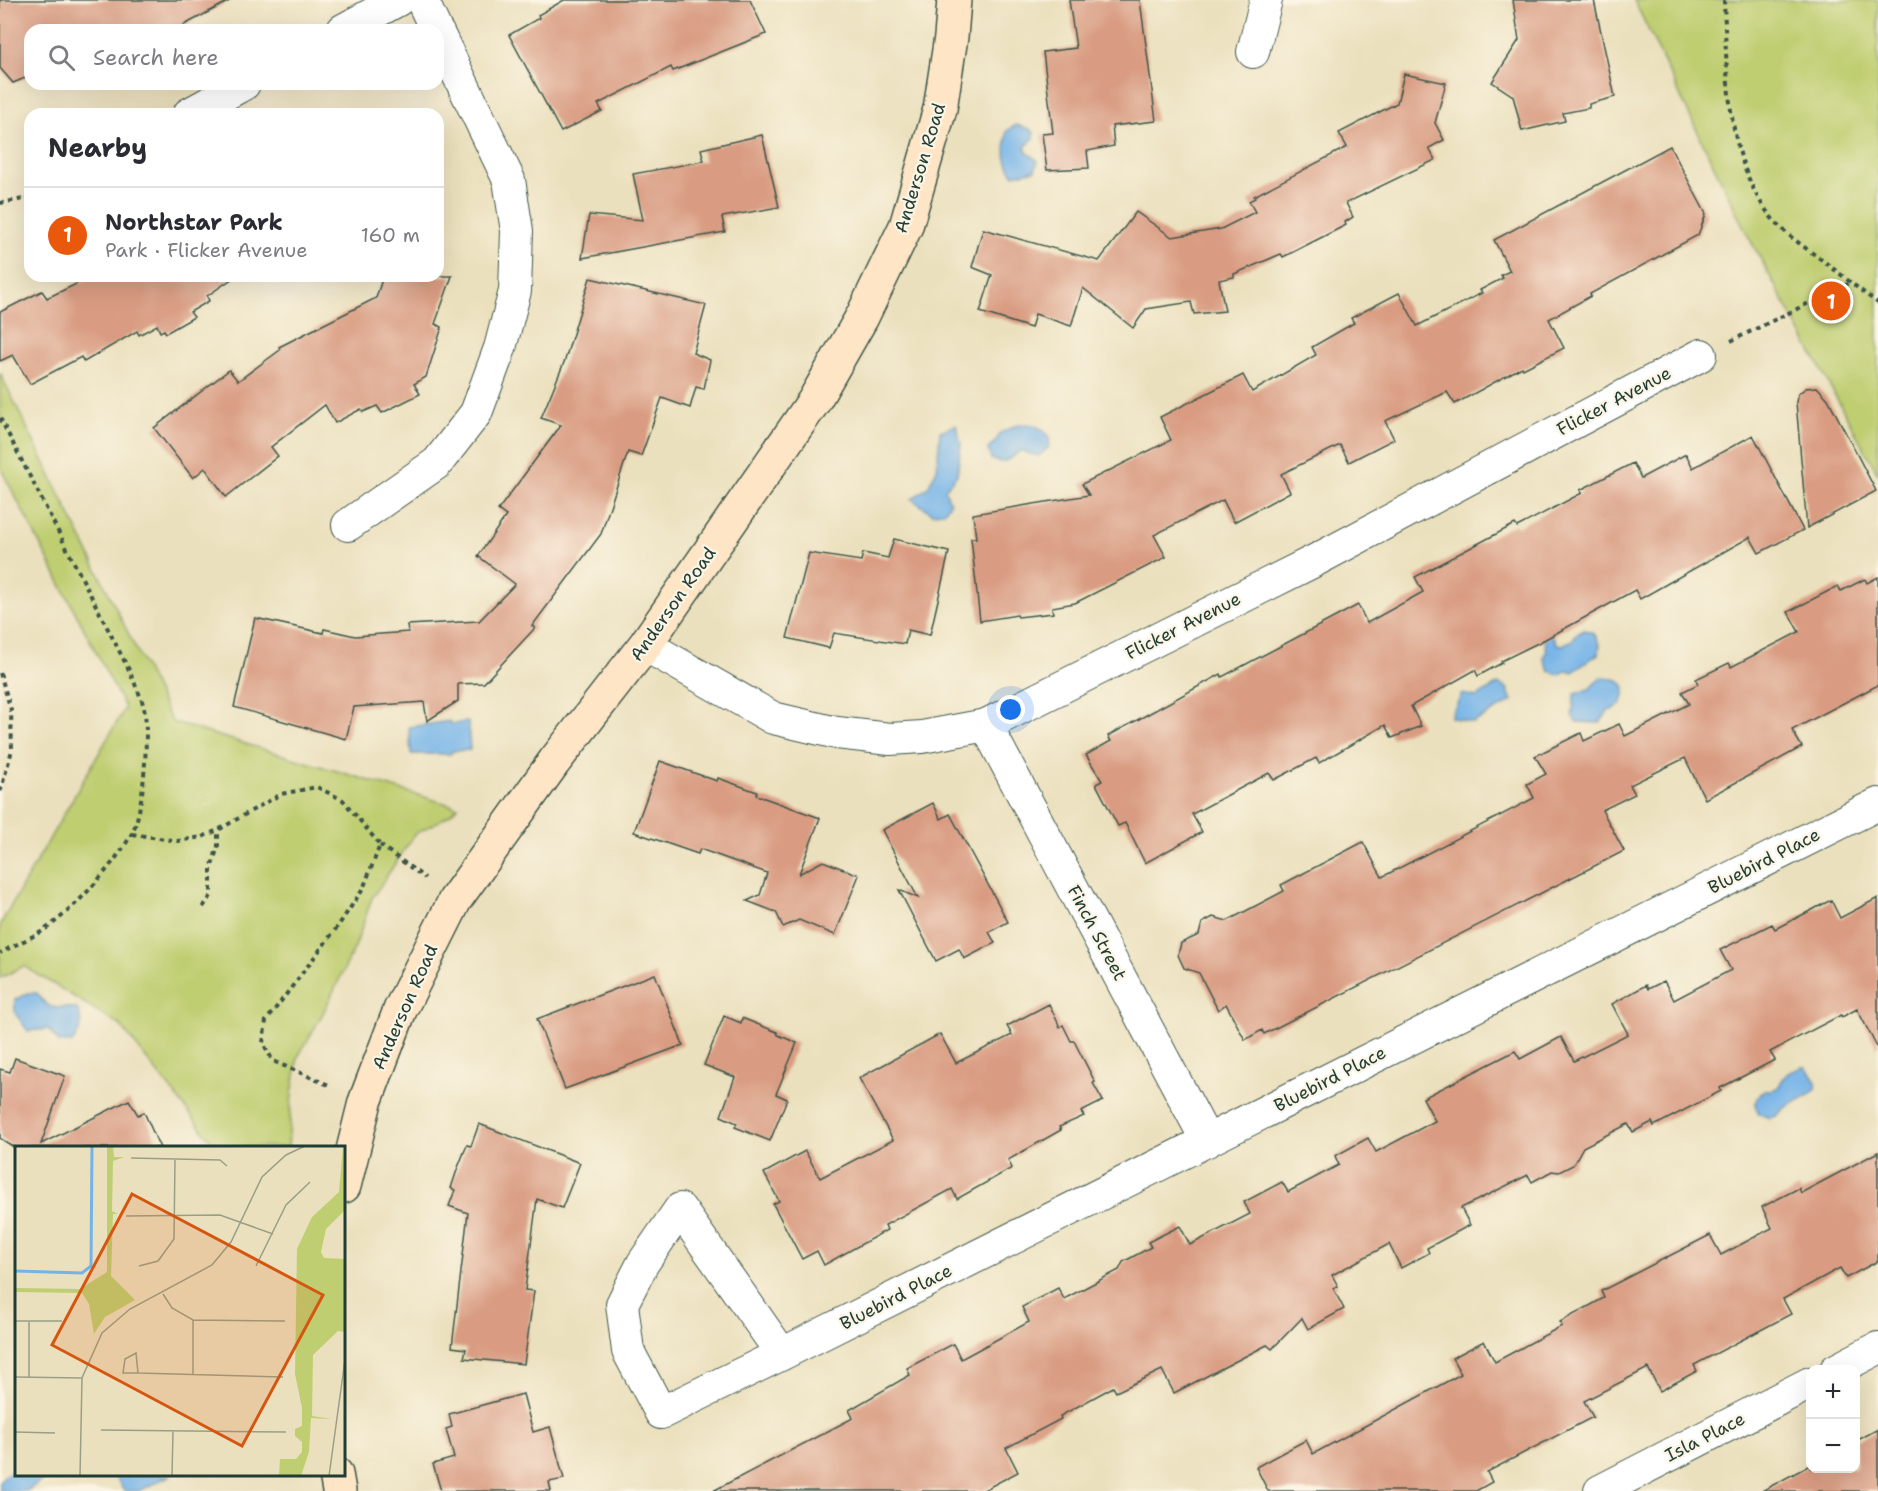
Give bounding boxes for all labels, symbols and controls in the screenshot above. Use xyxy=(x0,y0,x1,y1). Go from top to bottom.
search box xyxy=(24,24,444,90)
icon: search xyxy=(45,41,78,74)
text: Search here xyxy=(93,43,219,72)
street label: Anderson Road xyxy=(889,100,951,236)
text: Nearby xyxy=(48,130,147,165)
text: Northstar Park xyxy=(105,208,283,237)
text: 1 xyxy=(63,222,72,248)
text: 160 m xyxy=(361,222,420,248)
text: Park · Flicker Avenue xyxy=(105,237,307,263)
pin: 1 xyxy=(1812,278,1850,324)
street label: Flicker Avenue xyxy=(1553,361,1675,441)
street label: Anderson Road xyxy=(625,542,721,666)
street label: Flicker Avenue xyxy=(1121,587,1245,665)
your location xyxy=(996,695,1025,724)
street label: Bluebird Place xyxy=(1704,822,1824,900)
street label: Finch Street xyxy=(1062,881,1132,985)
street label: Anderson Road xyxy=(367,941,443,1073)
street label: Bluebird Place xyxy=(1270,1040,1390,1118)
inset map xyxy=(15,1146,345,1476)
street label: Bluebird Place xyxy=(836,1258,956,1336)
map controls xyxy=(1806,1365,1860,1473)
button: + xyxy=(1806,1365,1860,1419)
street label: Isla Place xyxy=(1661,1407,1749,1467)
button: − xyxy=(1806,1419,1860,1473)

